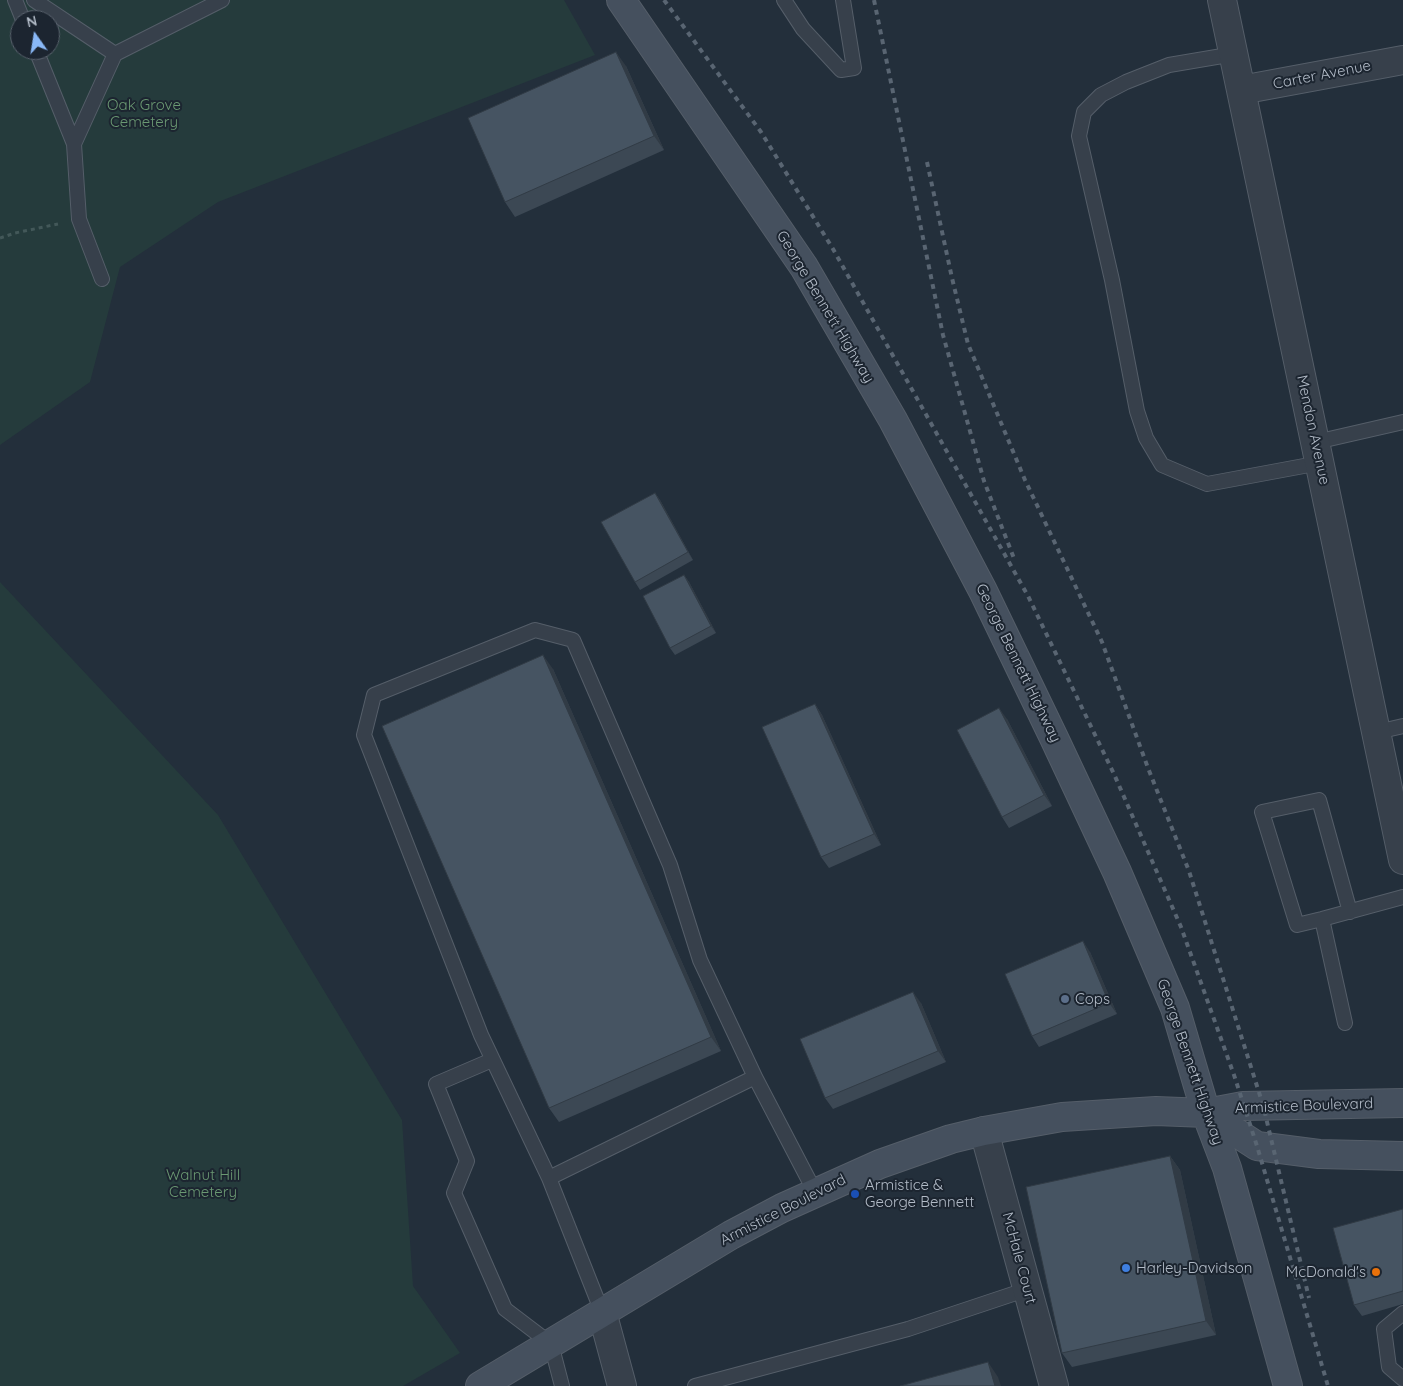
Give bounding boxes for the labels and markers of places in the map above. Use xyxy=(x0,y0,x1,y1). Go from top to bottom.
place label: Cops xyxy=(1075,990,1110,1008)
marker: Cops xyxy=(1059,993,1071,1005)
place label: Armistice & George Bennett xyxy=(865,1176,974,1211)
marker: Armistice & George Bennett xyxy=(849,1188,861,1200)
place label: Harley-Davidson xyxy=(1136,1259,1252,1277)
marker: Harley-Davidson xyxy=(1120,1262,1132,1274)
place label: McDonald's xyxy=(1286,1263,1366,1281)
marker: McDonald's xyxy=(1370,1266,1382,1278)

